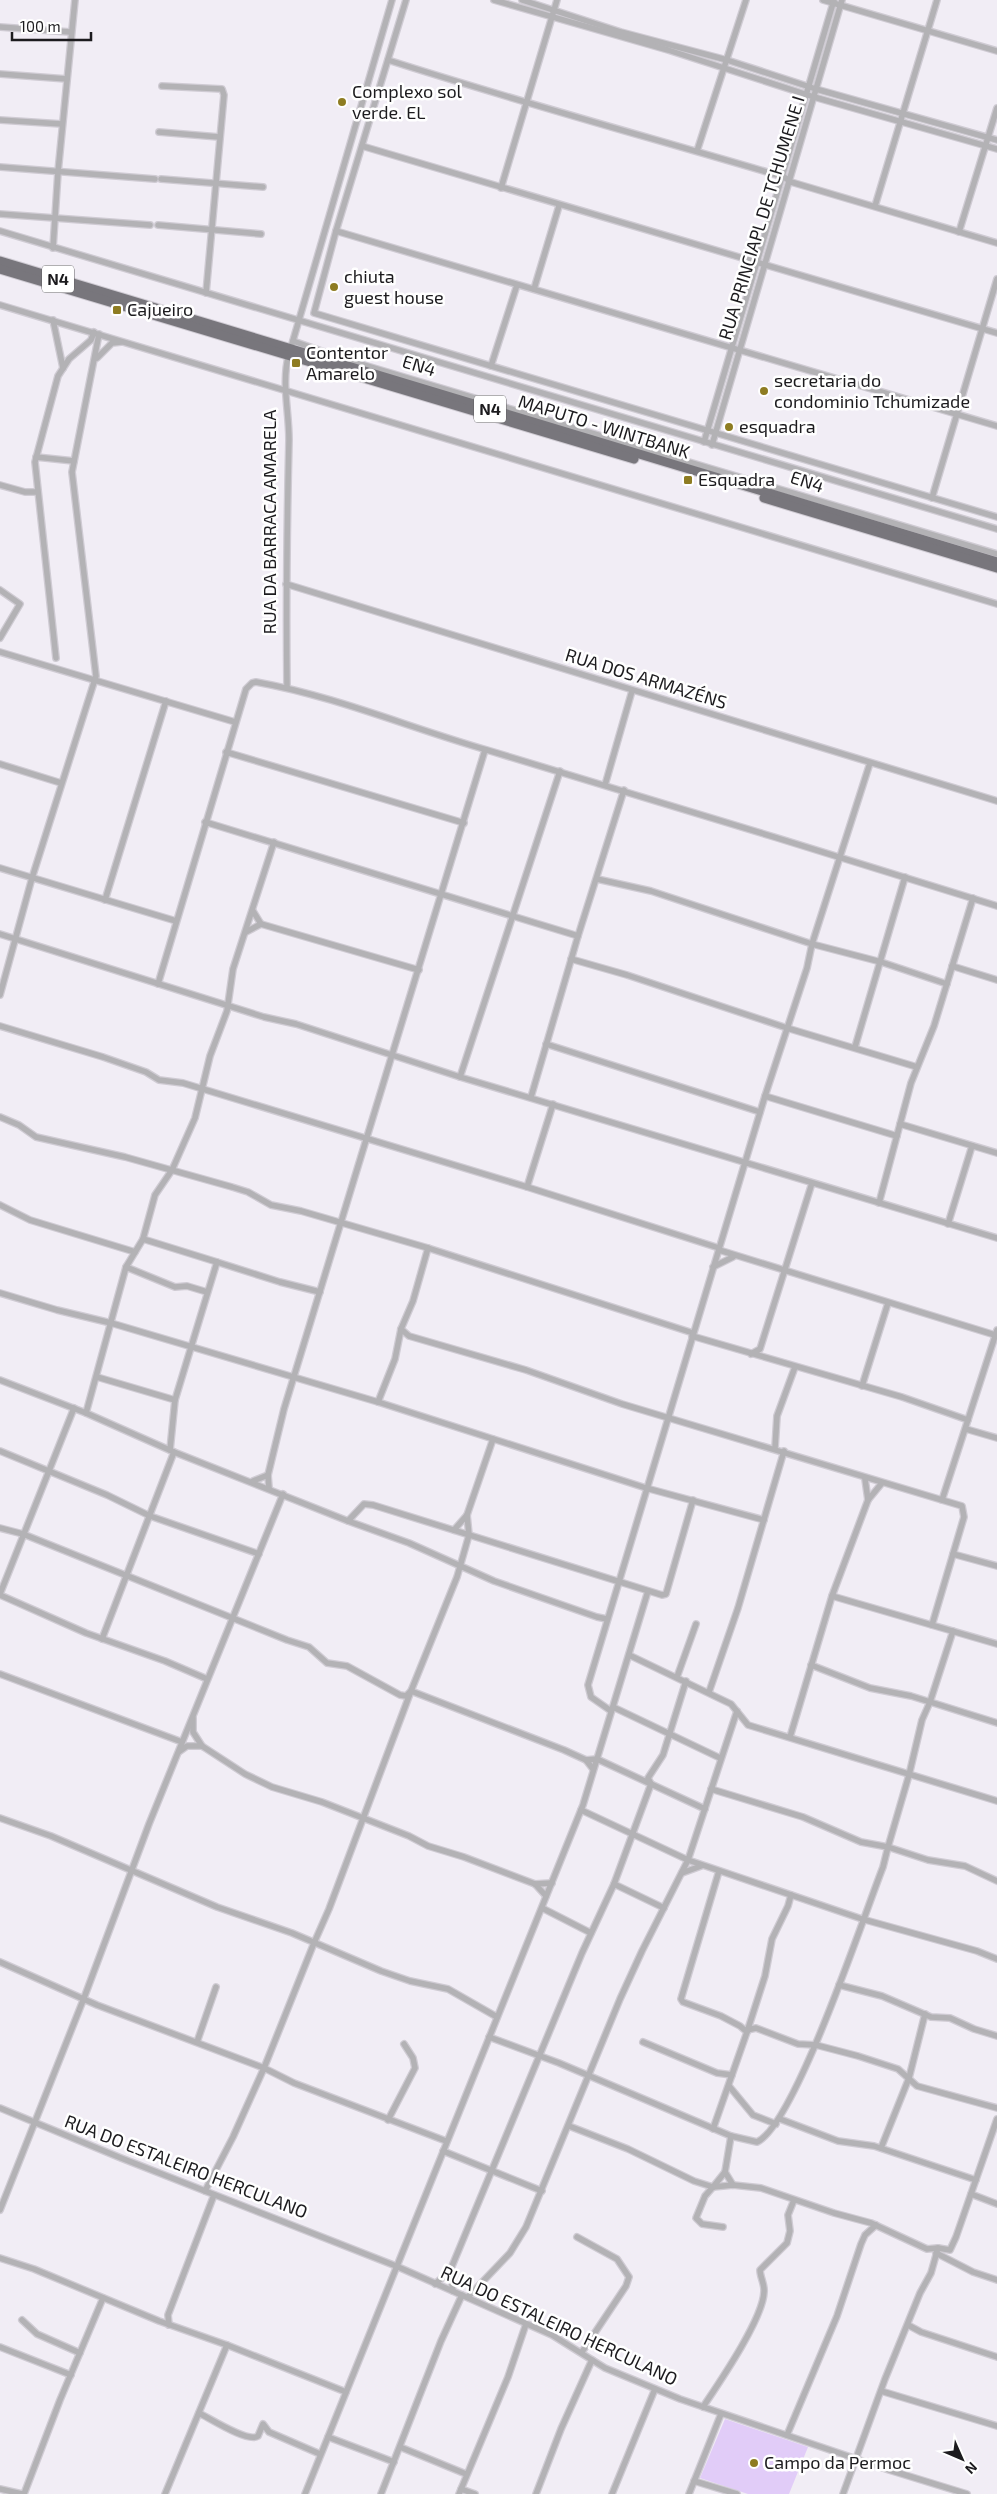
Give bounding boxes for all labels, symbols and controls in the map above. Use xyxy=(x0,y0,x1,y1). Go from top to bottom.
scale bar xyxy=(12,10,91,42)
text: 100 m xyxy=(20,17,61,35)
place label: Complexo sol verde. EL xyxy=(352,80,463,123)
street label: RUA PRINCIAPL DE TCHUMENE I xyxy=(713,93,809,342)
marker: Complexo sol verde. EL xyxy=(336,96,348,108)
place label: chiuta guest house xyxy=(344,265,444,308)
road number: N4 xyxy=(42,266,74,292)
marker: chiuta guest house xyxy=(328,281,340,293)
place label: Cajueiro xyxy=(127,298,193,320)
marker: Cajueiro xyxy=(111,304,123,316)
place label: Contentor Amarelo xyxy=(306,341,388,384)
street label: EN4 xyxy=(400,350,439,381)
marker: Contentor Amarelo xyxy=(290,357,302,369)
place label: secretaria do condominio Tchumizade xyxy=(774,369,970,412)
marker: secretaria do condominio Tchumizade xyxy=(758,385,770,397)
street label: MAPUTO - WINTBANK xyxy=(516,389,693,463)
road number: N4 xyxy=(474,396,506,422)
street label: RUA DA BARRACA AMARELA xyxy=(258,409,280,634)
place label: esquadra xyxy=(739,415,816,437)
marker: esquadra xyxy=(723,421,735,433)
street label: EN4 xyxy=(788,465,827,497)
place label: Esquadra xyxy=(698,468,775,490)
marker: Esquadra xyxy=(682,474,694,486)
street label: RUA DOS ARMAZÉNS xyxy=(563,643,730,713)
street label: RUA DO ESTALEIRO HERCULANO xyxy=(62,2109,311,2223)
street label: RUA DO ESTALEIRO HERCULANO xyxy=(438,2261,681,2390)
north arrow xyxy=(937,2434,987,2484)
place label: Campo da Permoc xyxy=(764,2451,911,2473)
marker: Campo da Permoc xyxy=(748,2457,760,2469)
text: N xyxy=(962,2459,981,2478)

